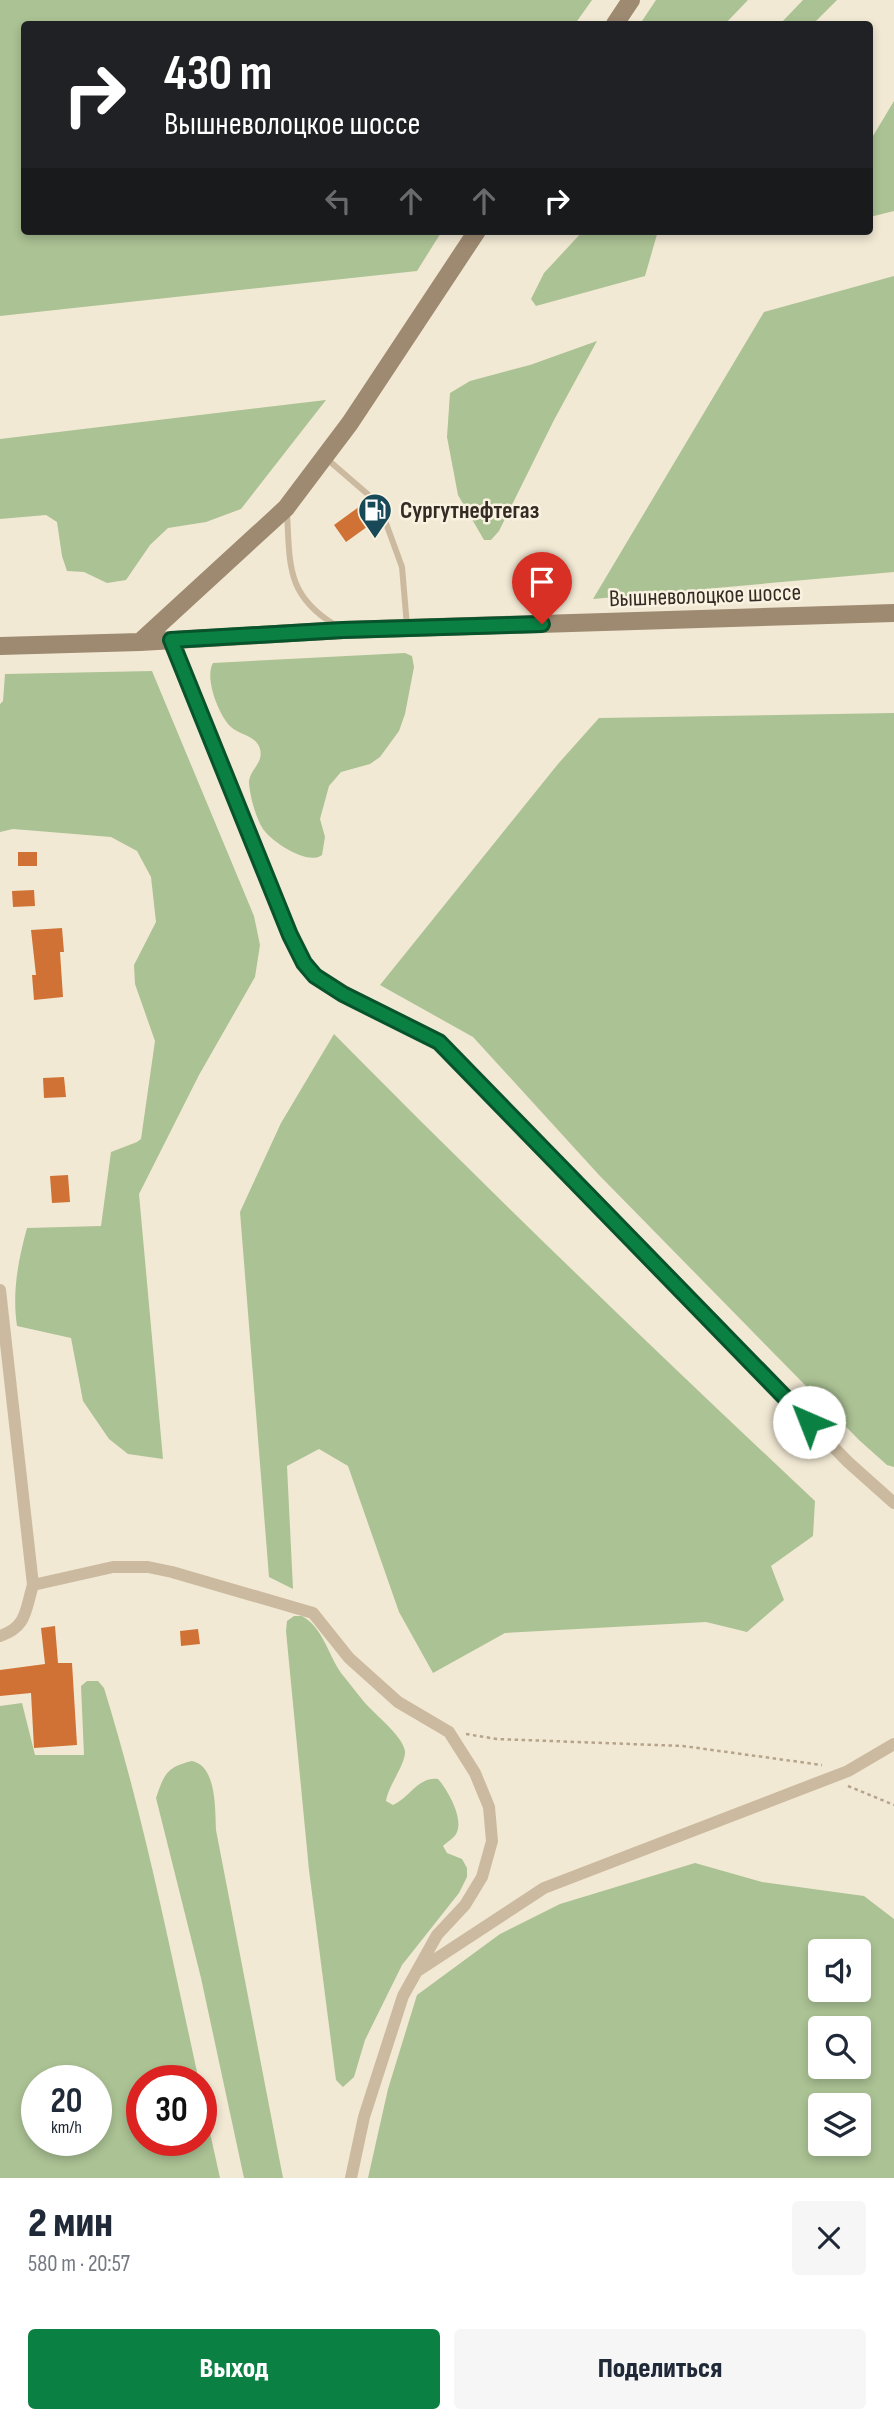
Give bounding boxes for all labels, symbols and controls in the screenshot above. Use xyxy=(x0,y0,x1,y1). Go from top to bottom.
text: 430 m xyxy=(164,45,272,104)
icon: right xyxy=(49,49,140,140)
text: Вышневолоцкое шоссе xyxy=(164,105,420,144)
icon: left xyxy=(319,182,357,220)
icon: ahead xyxy=(392,182,430,220)
icon: ahead xyxy=(465,182,503,220)
icon: right xyxy=(538,182,576,220)
fuel station icon: Сургутнефтегаз xyxy=(356,491,394,540)
place label: Сургутнефтегаз xyxy=(400,496,539,525)
pin xyxy=(512,552,572,624)
icon: arrive xyxy=(523,563,561,601)
street label: Вышневолоцкое шоссе xyxy=(608,578,802,613)
position arrow xyxy=(772,1385,846,1459)
map controls xyxy=(808,1939,871,2156)
button: sound xyxy=(808,1939,871,2002)
button: search xyxy=(808,2016,871,2079)
speed limit sign: 30 xyxy=(126,2065,217,2156)
text: 20 xyxy=(51,2080,83,2123)
button: layers xyxy=(808,2093,871,2156)
text: km/h xyxy=(51,2117,82,2138)
text: 2 мин xyxy=(28,2198,113,2249)
button: close xyxy=(792,2201,866,2275)
text: 580 m · 20:57 xyxy=(28,2250,130,2278)
button: Выход xyxy=(28,2329,440,2409)
button: Поделиться xyxy=(454,2329,866,2409)

